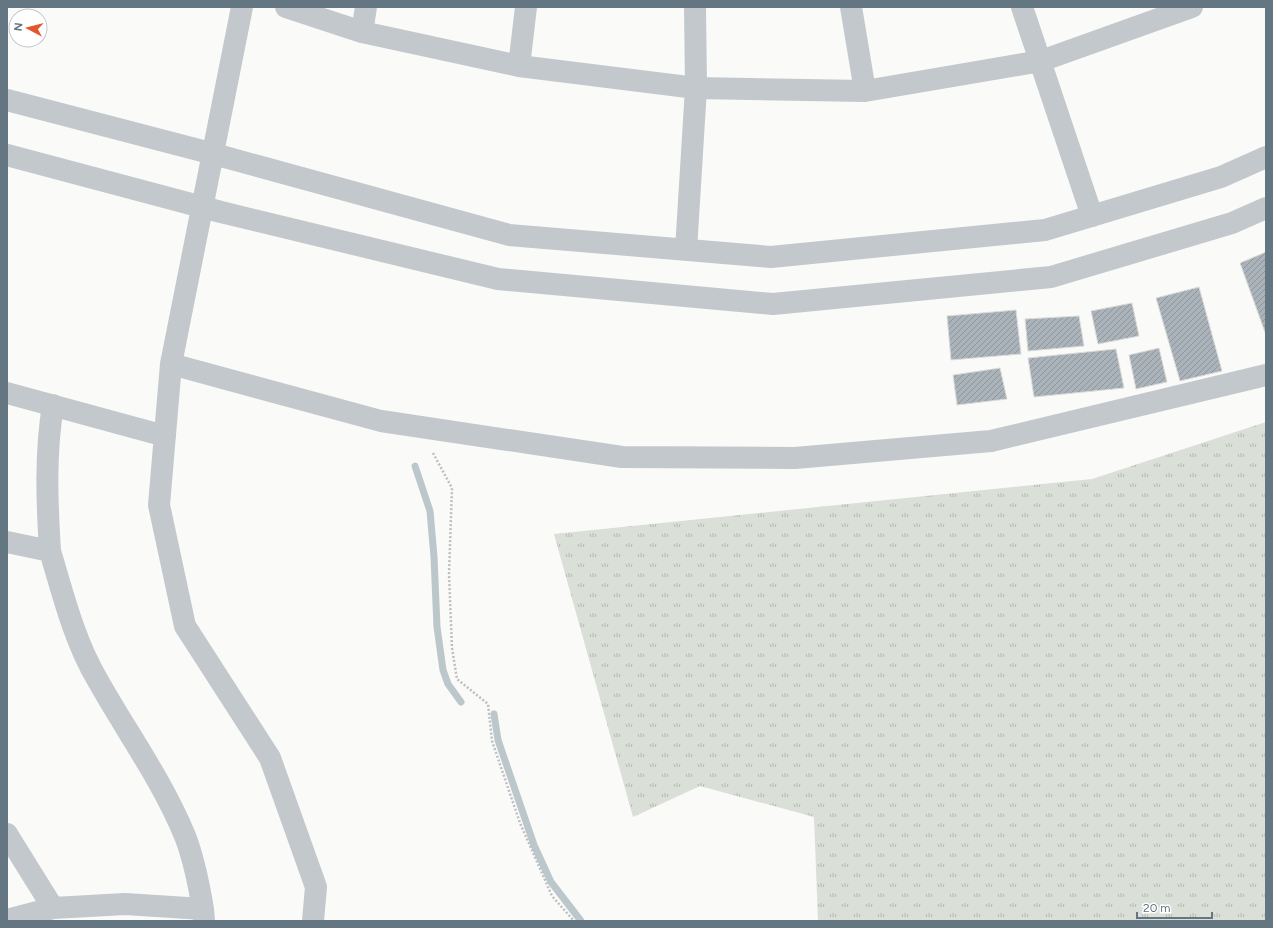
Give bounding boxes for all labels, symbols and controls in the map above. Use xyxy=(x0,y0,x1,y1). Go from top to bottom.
north arrow xyxy=(8,8,48,48)
text: N xyxy=(12,22,26,32)
scale bar xyxy=(1137,894,1212,920)
text: 20 m xyxy=(1143,901,1171,915)

